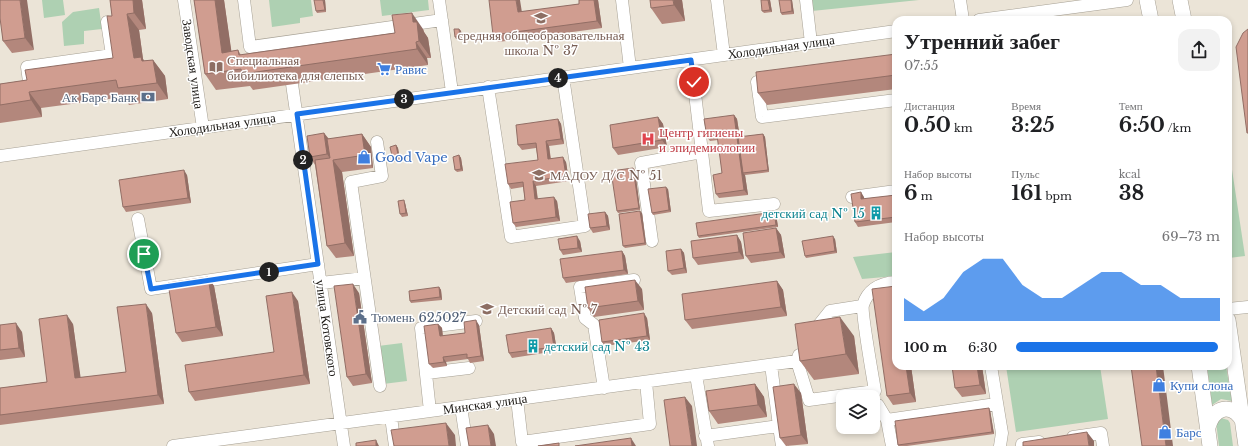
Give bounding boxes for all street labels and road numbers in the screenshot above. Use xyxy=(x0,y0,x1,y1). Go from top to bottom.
street label: Заводская улица xyxy=(178,18,208,110)
street label: Холодильная улица xyxy=(726,31,836,63)
street label: Холодильная улица xyxy=(167,109,277,141)
street label: улица Котовского xyxy=(312,278,342,378)
street label: Минская улица xyxy=(442,390,528,418)

